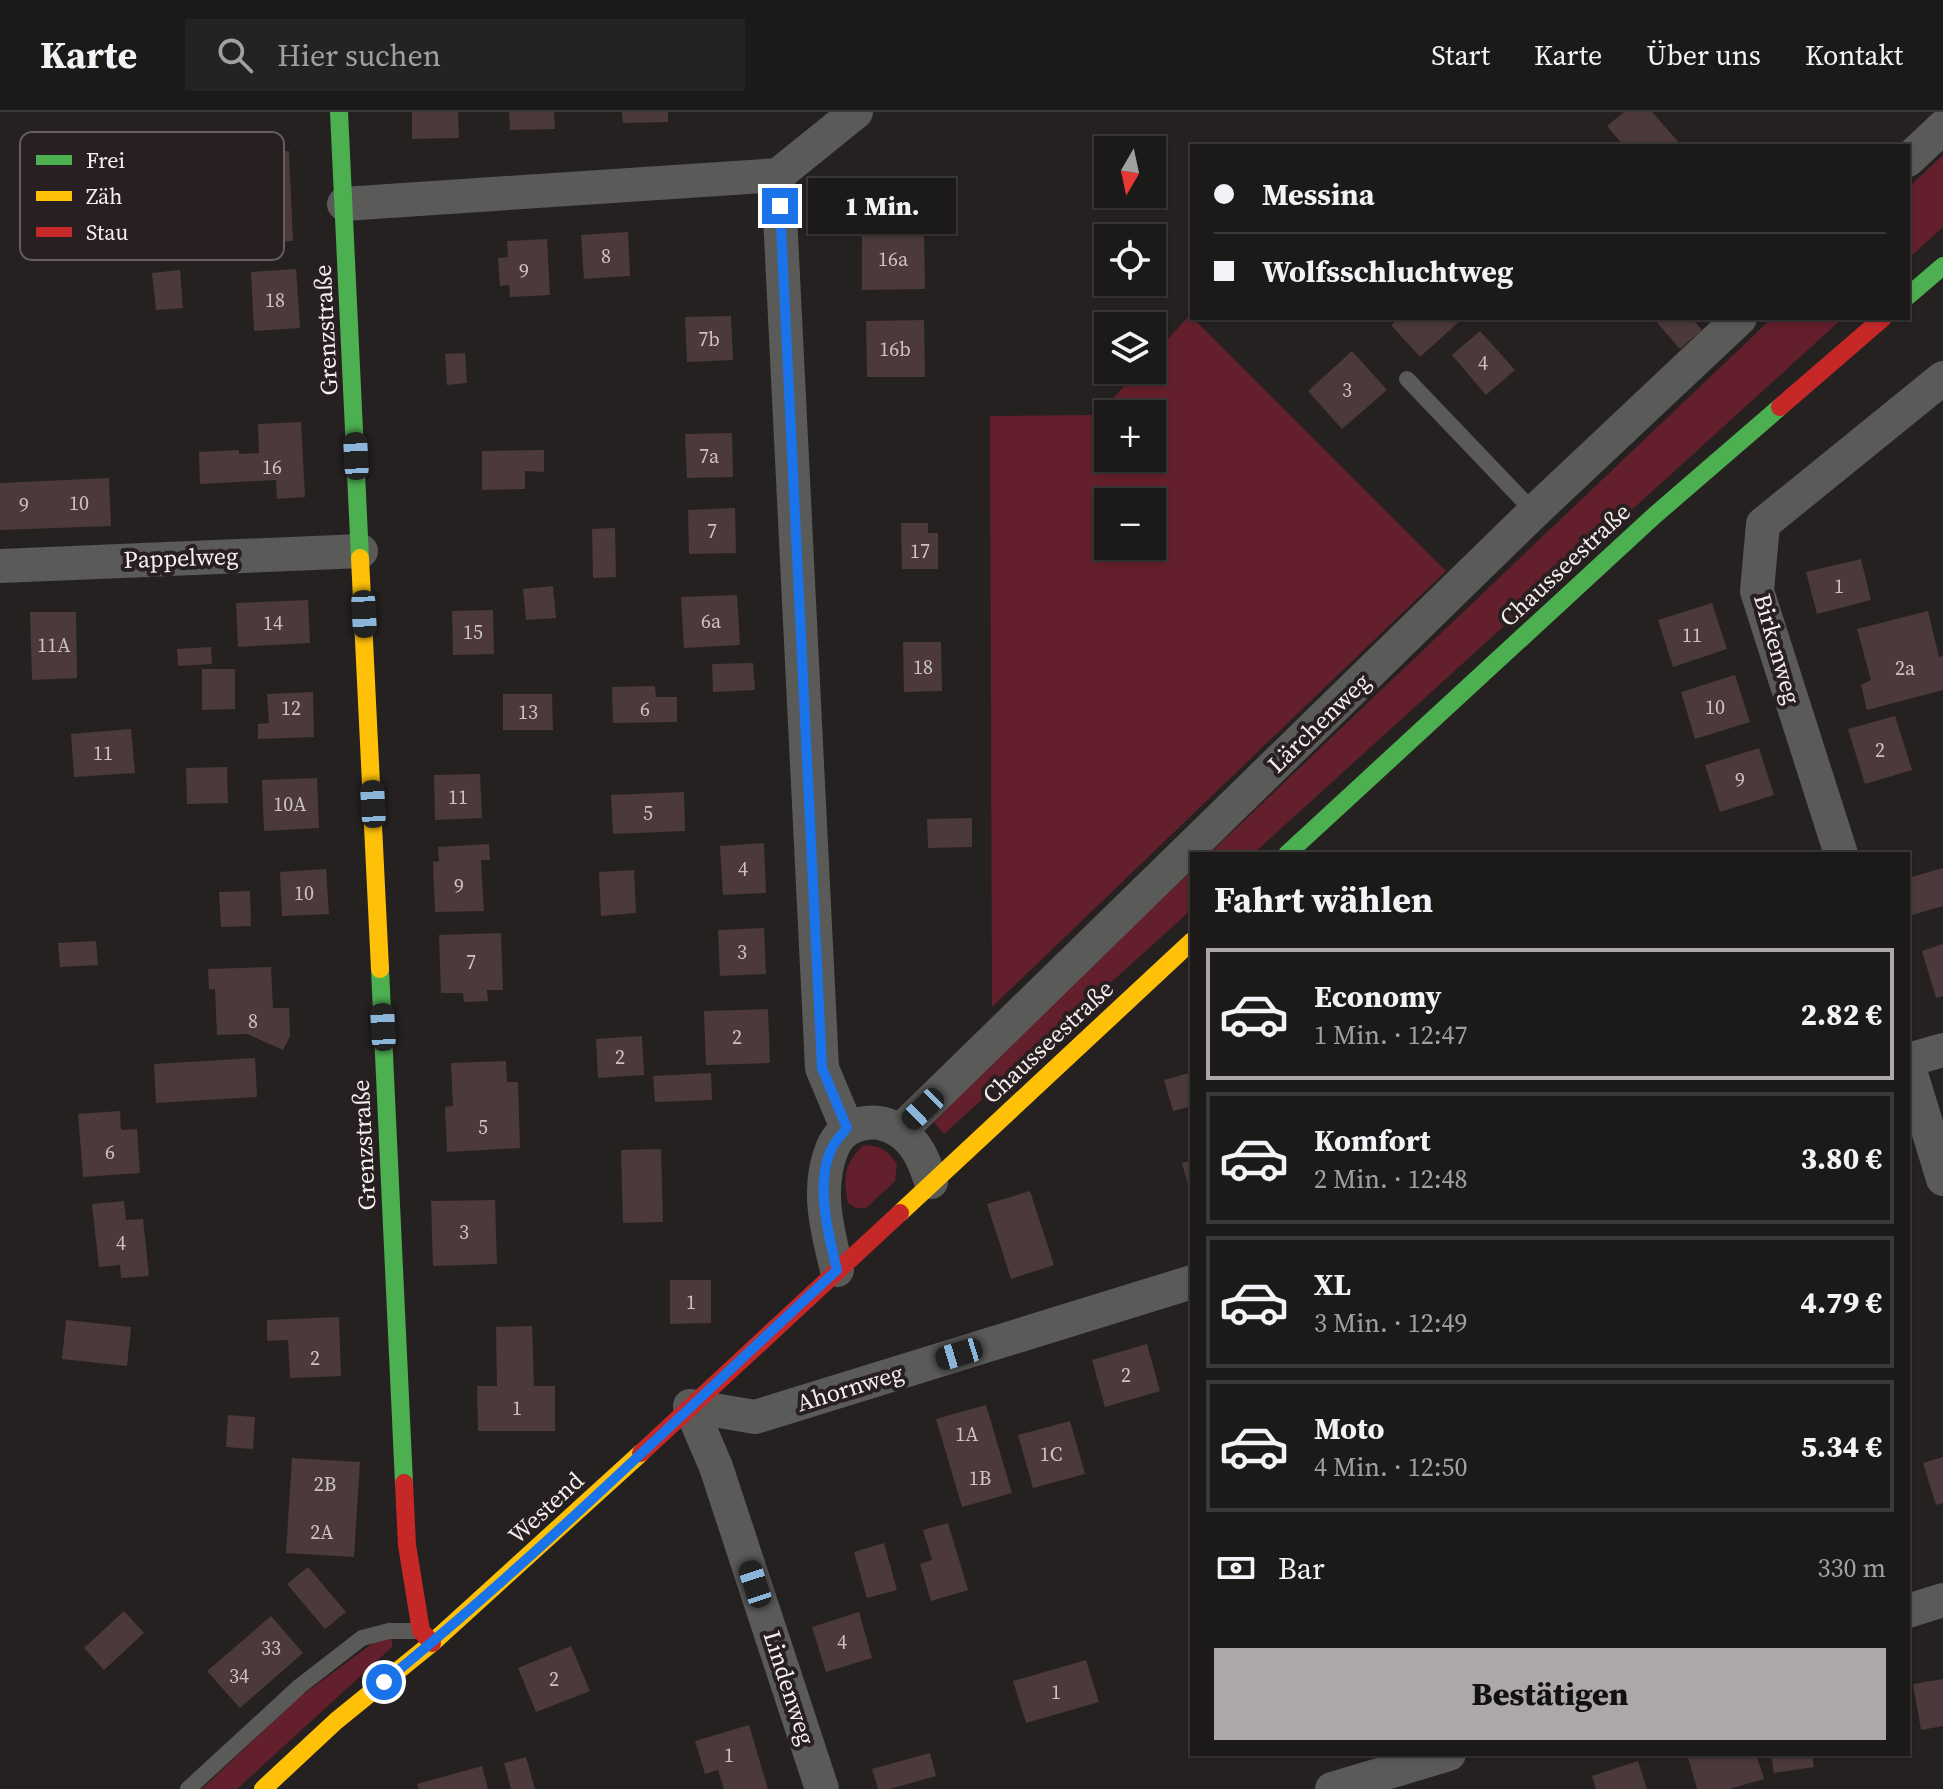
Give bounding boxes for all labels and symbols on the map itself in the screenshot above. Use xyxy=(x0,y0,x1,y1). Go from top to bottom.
legend xyxy=(20,132,284,260)
north arrow xyxy=(1094,136,1166,208)
text: Frei xyxy=(86,145,125,175)
callout: 1 Min. xyxy=(808,178,956,234)
text: Zäh xyxy=(86,181,123,211)
route end xyxy=(762,188,798,224)
text: Stau xyxy=(86,217,128,247)
house number: 8 xyxy=(601,242,611,270)
house number: 16a xyxy=(878,245,909,273)
house number: 9 xyxy=(519,257,529,285)
street label: Grenzstraße xyxy=(306,264,345,396)
house number: 18 xyxy=(265,286,285,314)
house number: 7b xyxy=(698,325,720,353)
house number: 16b xyxy=(879,335,911,363)
house number: 4 xyxy=(1478,349,1488,377)
house number: 3 xyxy=(1342,376,1352,404)
car xyxy=(343,431,369,481)
house number: 7a xyxy=(699,442,720,470)
house number: 16 xyxy=(262,453,282,481)
house number: 10 xyxy=(69,489,89,517)
house number: 9 xyxy=(19,491,29,519)
street label: Chausseestraße xyxy=(1492,495,1637,634)
house number: 7 xyxy=(707,517,717,545)
house number: 17 xyxy=(910,537,930,565)
street label: Pappelweg xyxy=(123,539,239,576)
house number: 1 xyxy=(1834,572,1844,600)
car xyxy=(351,589,377,639)
street label: Birkenweg xyxy=(1746,590,1809,708)
house number: 6a xyxy=(701,607,722,635)
house number: 14 xyxy=(263,609,283,637)
house number: 15 xyxy=(463,618,483,646)
house number: 11 xyxy=(1682,621,1702,649)
house number: 11A xyxy=(37,631,71,659)
house number: 18 xyxy=(913,653,933,681)
house number: 2a xyxy=(1895,654,1916,682)
street label: Lärchenweg xyxy=(1260,665,1377,780)
house number: 10 xyxy=(1705,693,1725,721)
house number: 12 xyxy=(281,694,301,722)
house number: 6 xyxy=(640,695,650,723)
house number: 13 xyxy=(518,698,538,726)
house number: 2 xyxy=(1875,736,1885,764)
house number: 11 xyxy=(93,739,113,767)
house number: 9 xyxy=(1735,766,1745,794)
car xyxy=(360,779,386,829)
house number: 11 xyxy=(448,783,468,811)
house number: 10A xyxy=(273,790,307,818)
house number: 5 xyxy=(643,799,653,827)
house number: 4 xyxy=(738,855,748,883)
house number: 9 xyxy=(454,872,464,900)
house number: 10 xyxy=(294,879,314,907)
house number: 3 xyxy=(737,938,747,966)
house number: 7 xyxy=(466,948,476,976)
street label: Chausseestraße xyxy=(975,972,1120,1111)
car xyxy=(370,1002,396,1052)
house number: 8 xyxy=(248,1007,258,1035)
house number: 2 xyxy=(732,1023,742,1051)
house number: 2 xyxy=(615,1043,625,1071)
street label: Grenzstraße xyxy=(344,1079,383,1211)
car xyxy=(897,1084,949,1134)
house number: 5 xyxy=(478,1113,488,1141)
house number: 6 xyxy=(105,1138,115,1166)
house number: 3 xyxy=(459,1218,469,1246)
house number: 4 xyxy=(116,1229,126,1257)
house number: 1 xyxy=(686,1288,696,1316)
car xyxy=(933,1336,985,1372)
house number: 2 xyxy=(310,1344,320,1372)
street label: Ahornweg xyxy=(792,1356,907,1419)
house number: 2 xyxy=(1121,1361,1131,1389)
house number: 1 xyxy=(512,1394,522,1422)
house number: 1A xyxy=(955,1420,979,1448)
house number: 1C xyxy=(1040,1440,1062,1468)
street label: Westend xyxy=(501,1464,591,1551)
house number: 1B xyxy=(969,1464,991,1492)
house number: 2B xyxy=(314,1470,336,1498)
house number: 2A xyxy=(310,1518,334,1546)
car xyxy=(736,1557,774,1611)
street label: Lindenweg xyxy=(756,1627,823,1749)
house number: 4 xyxy=(837,1628,847,1656)
house number: 33 xyxy=(261,1634,281,1662)
house number: 34 xyxy=(229,1662,249,1690)
route start xyxy=(366,1664,402,1700)
house number: 2 xyxy=(549,1665,559,1693)
house number: 1 xyxy=(1051,1678,1061,1706)
house number: 1 xyxy=(724,1741,734,1769)

